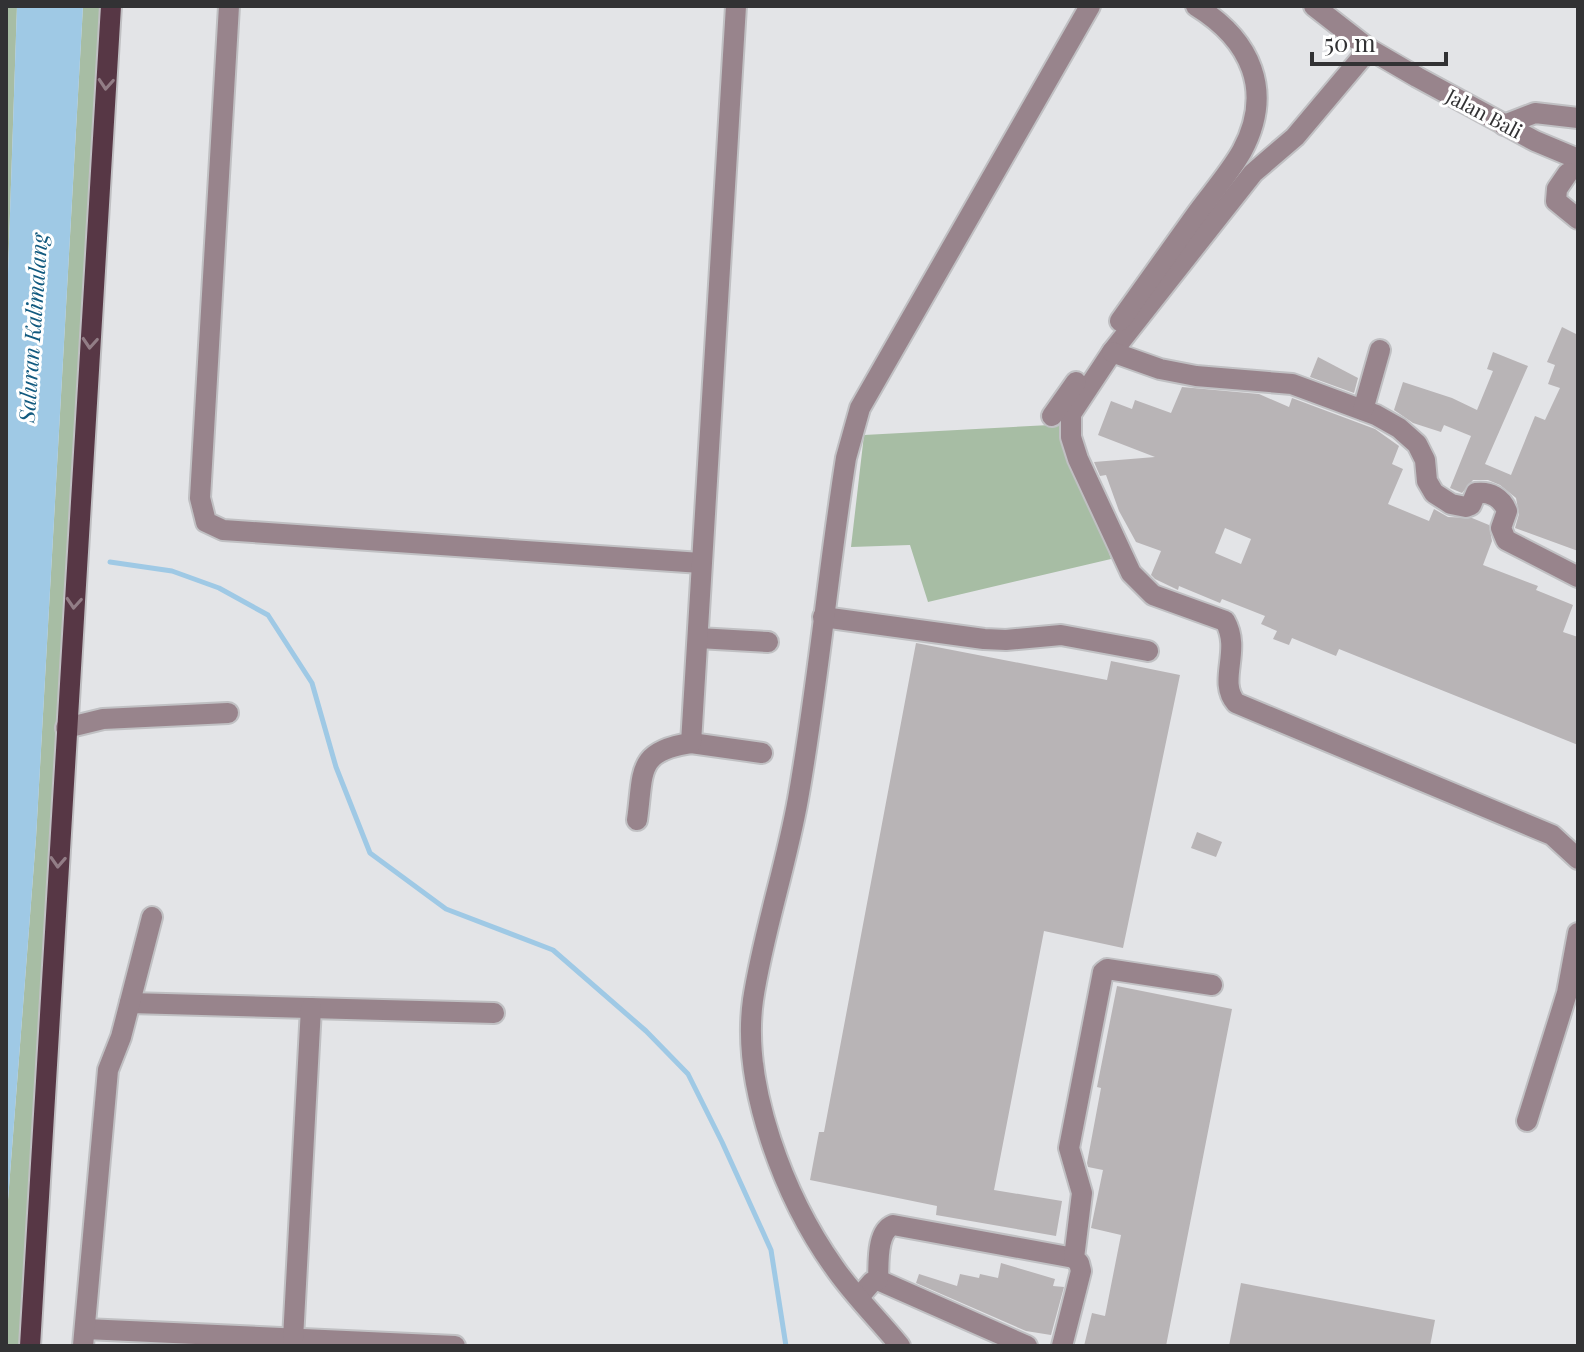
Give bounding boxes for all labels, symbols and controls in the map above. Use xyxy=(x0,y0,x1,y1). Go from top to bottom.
scale bar xyxy=(1312,16,1446,66)
text: 50 m xyxy=(1324,26,1376,58)
one-way arrow xyxy=(98,78,115,91)
street label: Jalan Bali xyxy=(1441,81,1528,144)
water label: Saluran Kalimalang xyxy=(10,230,54,424)
one-way arrow xyxy=(82,337,99,350)
one-way arrow xyxy=(66,597,83,610)
one-way arrow xyxy=(50,856,67,869)

